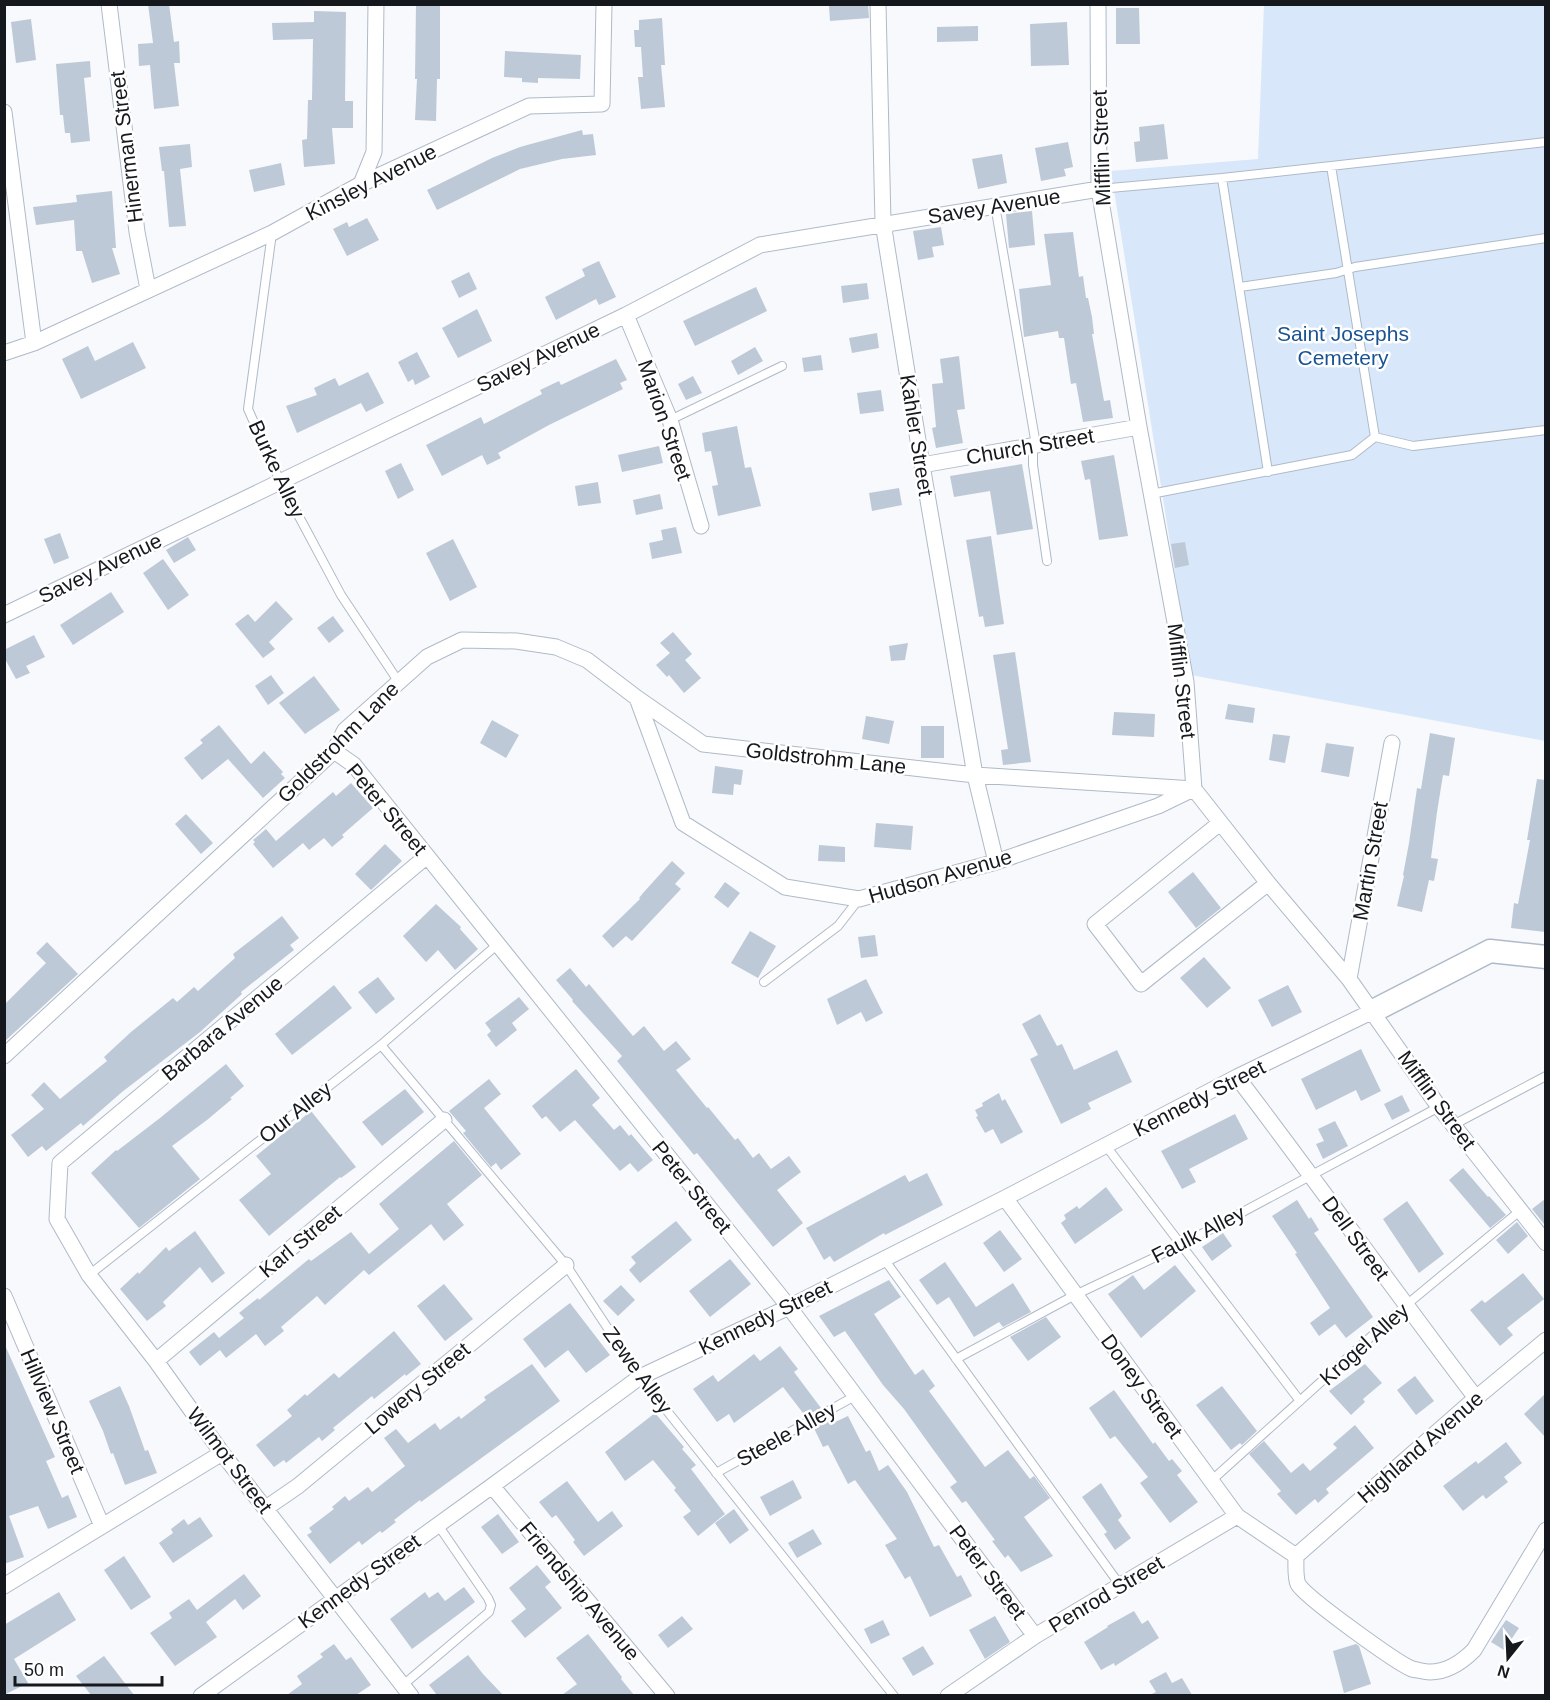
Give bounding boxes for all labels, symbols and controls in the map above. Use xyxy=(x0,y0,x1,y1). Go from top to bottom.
street label: Hinerman Street xyxy=(105,70,147,224)
street label: Mifflin Street xyxy=(1087,89,1115,207)
street label: Kinsley Avenue xyxy=(302,139,440,225)
street label: Savey Avenue xyxy=(926,184,1062,228)
street label: Savey Avenue xyxy=(473,317,603,397)
park label: Saint Josephs Cemetery xyxy=(1277,322,1409,369)
street label: Marion Street xyxy=(634,357,696,483)
street label: Kahler Street xyxy=(896,373,938,497)
street label: Burke Alley xyxy=(244,417,310,522)
street label: Church Street xyxy=(964,423,1096,469)
street label: Savey Avenue xyxy=(35,528,165,608)
street label: Mifflin Street xyxy=(1163,622,1201,740)
street label: Goldstrohm Lane xyxy=(273,677,403,807)
street label: Goldstrohm Lane xyxy=(745,738,907,778)
street label: Peter Street xyxy=(342,759,432,859)
street label: Martin Street xyxy=(1348,800,1392,922)
street label: Hudson Avenue xyxy=(866,845,1014,907)
street label: Barbara Avenue xyxy=(157,971,287,1085)
street label: Mifflin Street xyxy=(1394,1046,1481,1154)
street label: Kennedy Street xyxy=(1129,1055,1269,1141)
street label: Our Alley xyxy=(254,1076,336,1147)
street label: Peter Street xyxy=(648,1136,736,1238)
street label: Dell Street xyxy=(1318,1192,1394,1285)
street label: Karl Street xyxy=(255,1200,346,1282)
street label: Faulk Alley xyxy=(1148,1200,1249,1267)
street label: Kennedy Street xyxy=(695,1275,835,1359)
street label: Krogel Alley xyxy=(1315,1298,1413,1390)
street label: Zewe Alley xyxy=(599,1322,677,1418)
street label: Doney Street xyxy=(1097,1330,1187,1442)
street label: Lowery Street xyxy=(360,1337,474,1438)
street label: Hillview Street xyxy=(16,1345,90,1477)
street label: Highland Avenue xyxy=(1353,1386,1487,1508)
street label: Steele Alley xyxy=(732,1397,840,1471)
street label: Wilmot Street xyxy=(183,1403,277,1517)
street label: Friendship Avenue xyxy=(515,1517,645,1665)
street label: Peter Street xyxy=(945,1520,1031,1624)
street label: Kennedy Street xyxy=(294,1529,424,1633)
street label: Penrod Street xyxy=(1045,1551,1168,1637)
north arrow xyxy=(1478,1628,1538,1688)
scale bar xyxy=(15,1649,162,1687)
text: 50 m xyxy=(24,1660,64,1680)
text: N xyxy=(1495,1662,1512,1682)

